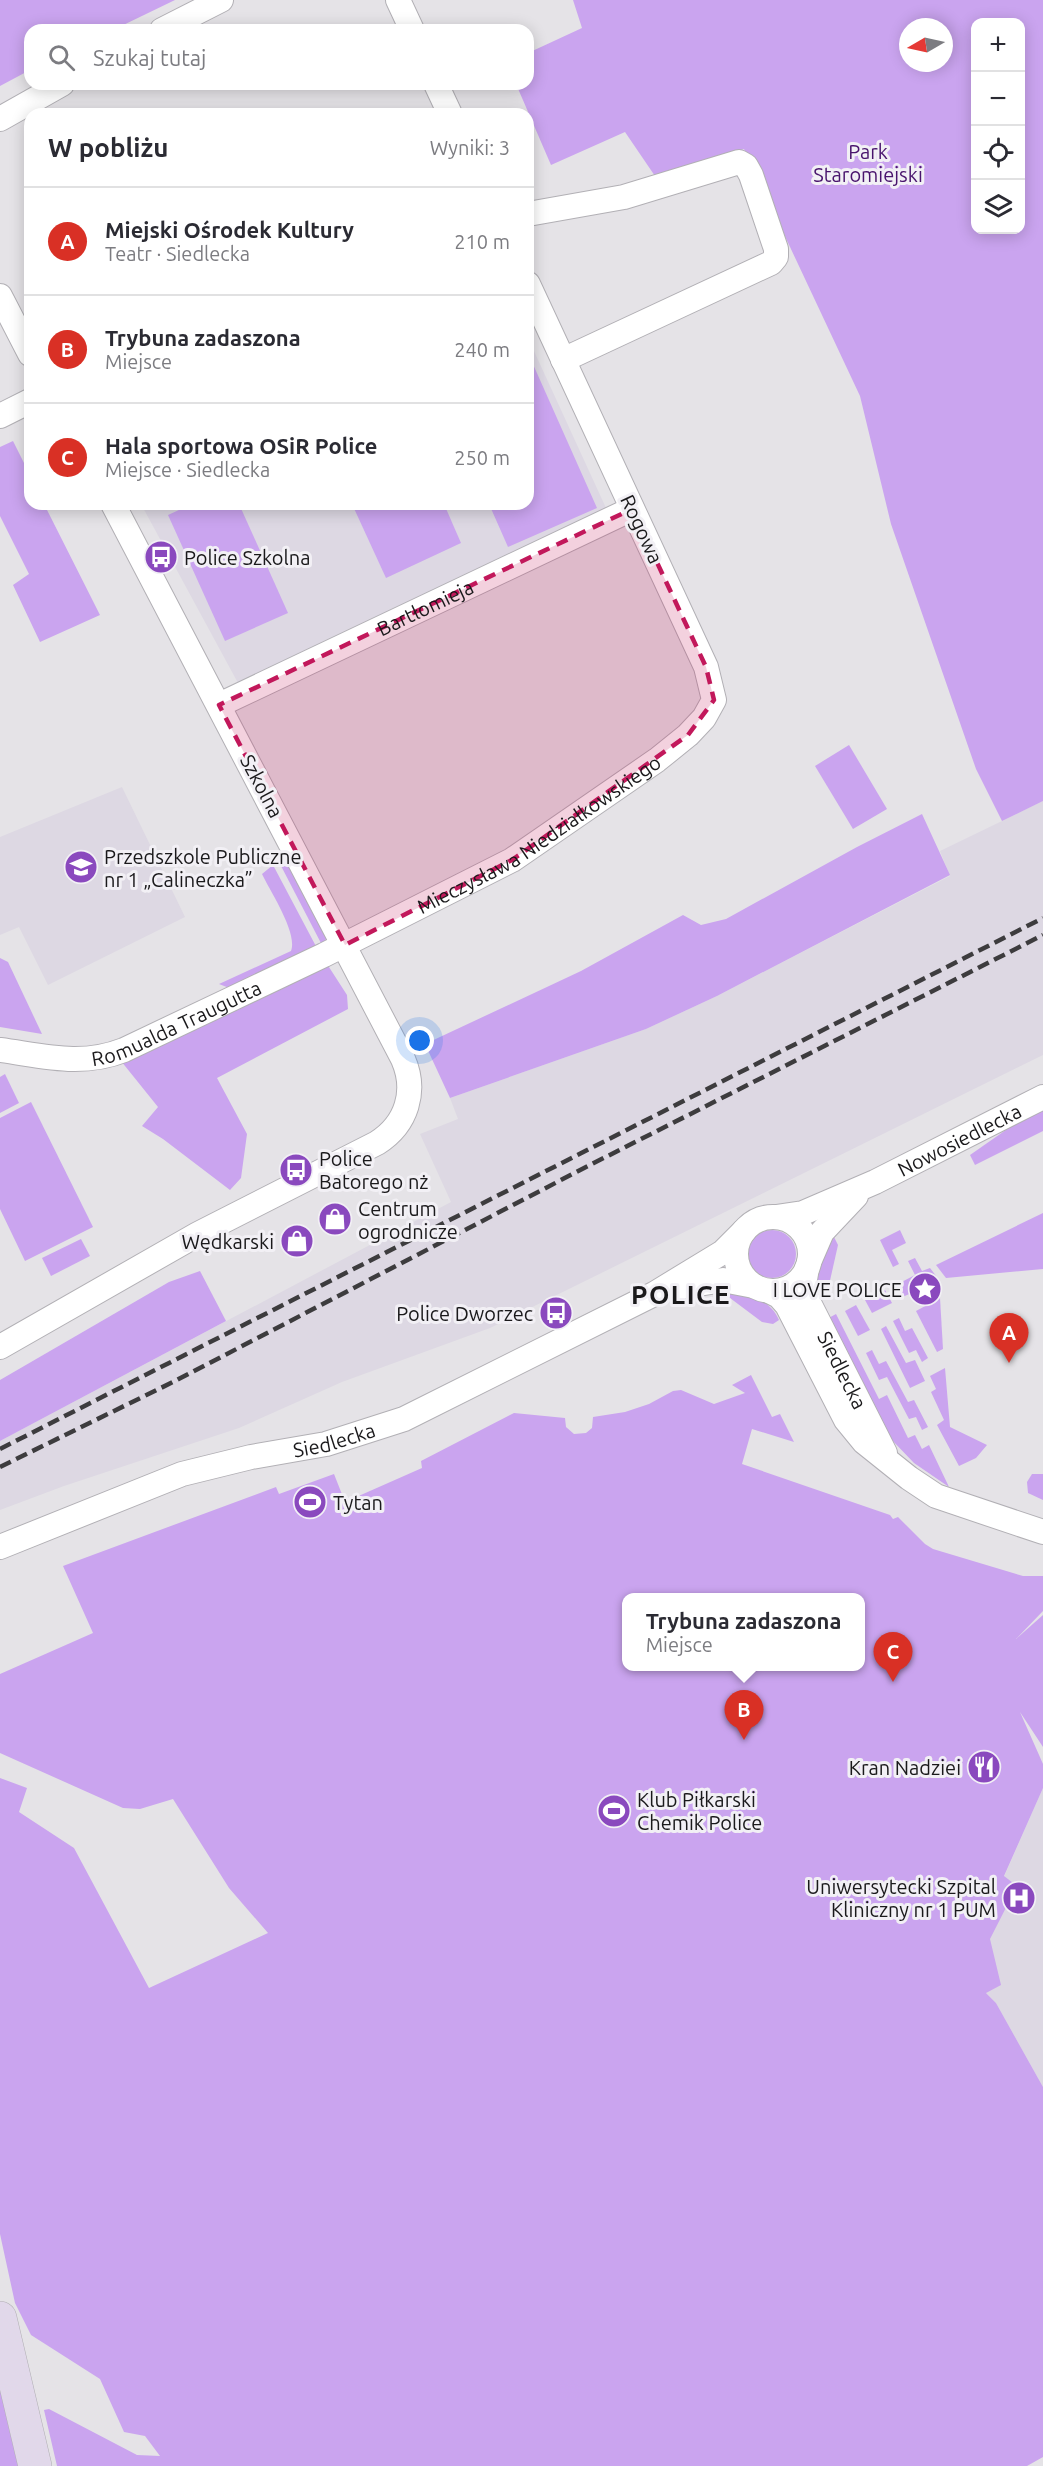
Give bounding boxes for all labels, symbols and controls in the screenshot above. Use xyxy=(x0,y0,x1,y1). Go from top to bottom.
north arrow xyxy=(899,18,953,72)
map controls xyxy=(971,18,1025,234)
button: + xyxy=(971,18,1025,72)
search box xyxy=(24,24,534,90)
icon: search xyxy=(45,41,78,74)
text: Szukaj tutaj xyxy=(93,45,206,70)
button: − xyxy=(971,72,1025,126)
button: locate xyxy=(971,126,1025,180)
text: W pobliżu xyxy=(48,133,169,162)
text: Wyniki: 3 xyxy=(430,136,510,159)
park label: Park Staromiejski xyxy=(813,140,923,186)
button: layers xyxy=(971,180,1025,234)
text: Miejski Ośrodek Kultury xyxy=(105,217,354,242)
text: A xyxy=(60,230,75,253)
text: 210 m xyxy=(454,230,510,253)
text: Teatr · Siedlecka xyxy=(105,242,250,265)
text: Trybuna zadaszona xyxy=(105,325,301,350)
text: B xyxy=(61,338,74,361)
text: 240 m xyxy=(454,338,510,361)
text: Miejsce xyxy=(105,350,172,373)
text: Hala sportowa OSiR Police xyxy=(105,433,377,458)
text: C xyxy=(61,446,74,469)
text: 250 m xyxy=(454,446,510,469)
text: Miejsce · Siedlecka xyxy=(105,458,270,481)
street label: Rogowa xyxy=(616,491,668,567)
bus stop icon: Police Szkolna xyxy=(143,539,179,575)
place label: Police Szkolna xyxy=(184,546,310,569)
street label: Bartłomieja xyxy=(373,575,477,640)
street label: Mieczysława Niedziałkowskiego xyxy=(413,750,665,918)
street label: Szkolna xyxy=(236,751,288,821)
place label: Przedszkole Publiczne nr 1 „Calineczka” xyxy=(104,845,302,891)
school or university icon: Przedszkole Publiczne nr 1 „Calineczka” xyxy=(63,849,99,885)
street label: Romualda Traugutta xyxy=(90,975,264,1070)
your location xyxy=(405,1026,434,1055)
street label: Nowosiedlecka xyxy=(894,1099,1025,1180)
place label: Police Batorego nż xyxy=(319,1147,429,1193)
bus stop icon: Police Batorego nż xyxy=(278,1152,314,1188)
place label: Centrum ogrodnicze xyxy=(358,1197,458,1243)
shop icon: Centrum ogrodnicze xyxy=(317,1201,353,1237)
shop icon: Wędkarski xyxy=(279,1223,315,1259)
place label: Wędkarski xyxy=(181,1230,274,1253)
place icon: I LOVE POLICE xyxy=(907,1271,943,1307)
place label: I LOVE POLICE xyxy=(773,1278,902,1301)
district label: POLICE xyxy=(631,1280,731,1309)
bus stop icon: Police Dworzec xyxy=(538,1295,574,1331)
place label: Police Dworzec xyxy=(396,1302,533,1325)
pin: A xyxy=(990,1314,1028,1363)
street label: Siedlecka xyxy=(814,1327,872,1413)
street label: Siedlecka xyxy=(291,1418,378,1461)
sports icon: Tytan xyxy=(292,1484,328,1520)
place label: Tytan xyxy=(333,1491,383,1514)
popup xyxy=(622,1593,865,1671)
text: Trybuna zadaszona xyxy=(646,1608,841,1633)
pin: C xyxy=(874,1632,912,1682)
text: Miejsce xyxy=(646,1633,713,1656)
pin: B xyxy=(724,1690,764,1740)
restaurant icon: Kran Nadziei xyxy=(966,1749,1002,1785)
place label: Kran Nadziei xyxy=(849,1756,961,1779)
place label: Klub Piłkarski Chemik Police xyxy=(637,1788,762,1834)
sports icon: Klub Piłkarski Chemik Police xyxy=(596,1793,632,1829)
place label: Uniwersytecki Szpital Kliniczny nr 1 PUM xyxy=(806,1875,996,1921)
hospital icon: Uniwersytecki Szpital Kliniczny nr 1 PUM xyxy=(1001,1880,1037,1916)

